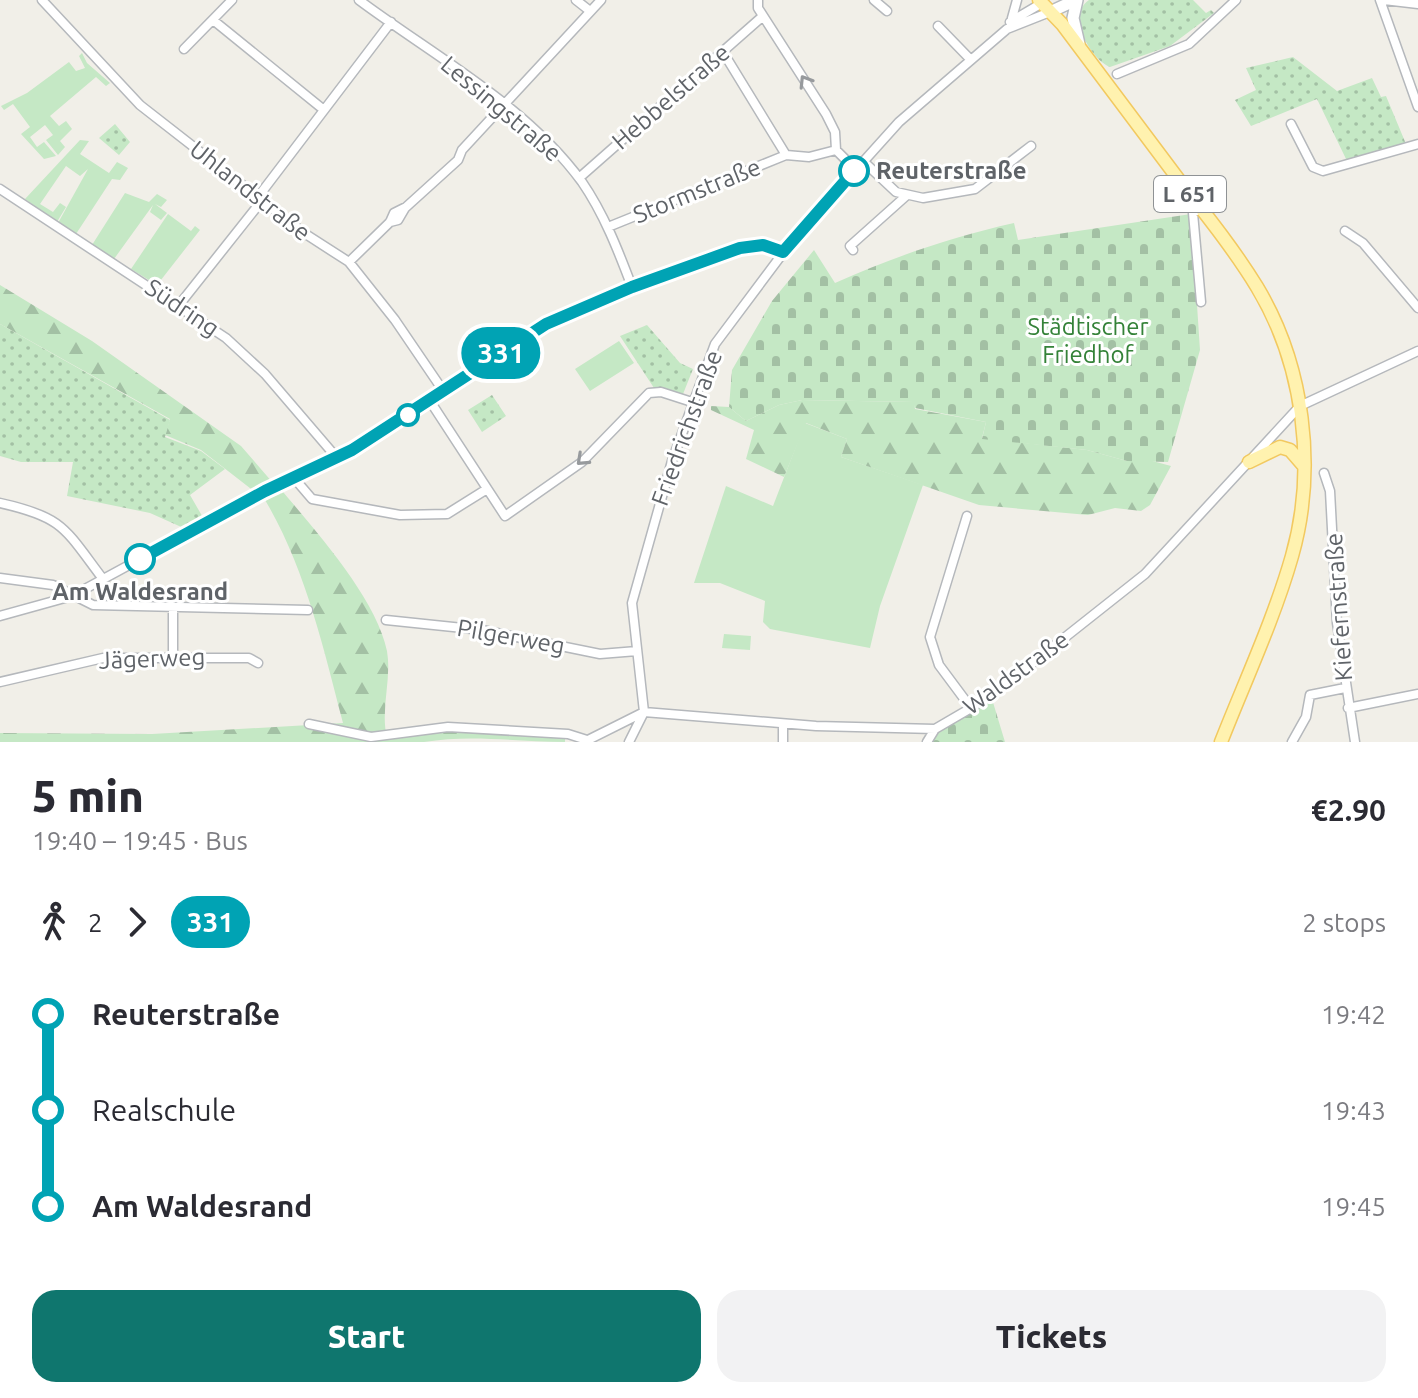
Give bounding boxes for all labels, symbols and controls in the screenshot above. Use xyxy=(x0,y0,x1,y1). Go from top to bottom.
street label: Hebbelstraße xyxy=(607,38,735,155)
street label: Lessingstraße xyxy=(436,51,567,167)
one-way arrow xyxy=(800,75,815,90)
street label: Uhlandstraße xyxy=(185,135,316,246)
street label: Stormstraße xyxy=(629,153,764,228)
marker: Reuterstraße xyxy=(839,156,869,186)
place label: Reuterstraße xyxy=(876,157,1027,184)
road number: L 651 xyxy=(1154,176,1226,212)
street label: Südring xyxy=(140,273,224,342)
park label: Städtischer Friedhof xyxy=(1027,313,1149,368)
line badge: 331 xyxy=(455,327,547,379)
text: 331 xyxy=(477,337,525,368)
street label: Friedrichstraße xyxy=(646,347,727,509)
unlabelled marker xyxy=(397,404,419,426)
one-way arrow xyxy=(577,451,592,465)
street label: Kiefernstraße xyxy=(1320,532,1357,682)
marker: Am Waldesrand xyxy=(125,544,155,574)
place label: Am Waldesrand xyxy=(52,578,228,605)
street label: Pilgerweg xyxy=(455,614,567,659)
street label: Waldstraße xyxy=(958,625,1074,720)
street label: Jägerweg xyxy=(98,643,206,674)
text: 5 min xyxy=(32,771,144,820)
text: €2.90 xyxy=(1311,793,1386,827)
text: 19:40 – 19:45 · Bus xyxy=(32,826,248,855)
icon: walk xyxy=(32,900,76,944)
icon: forward xyxy=(115,900,159,944)
text: 331 xyxy=(187,906,234,937)
text: 2 xyxy=(88,908,103,937)
text: 2 stops xyxy=(1302,908,1386,937)
text: Reuterstraße xyxy=(92,997,280,1031)
text: 19:42 xyxy=(1321,1000,1386,1029)
text: Realschule xyxy=(92,1093,236,1127)
text: 19:43 xyxy=(1321,1096,1386,1125)
text: Am Waldesrand xyxy=(92,1189,312,1223)
text: 19:45 xyxy=(1321,1192,1386,1221)
button: Start xyxy=(32,1290,701,1382)
button: Tickets xyxy=(717,1290,1386,1382)

